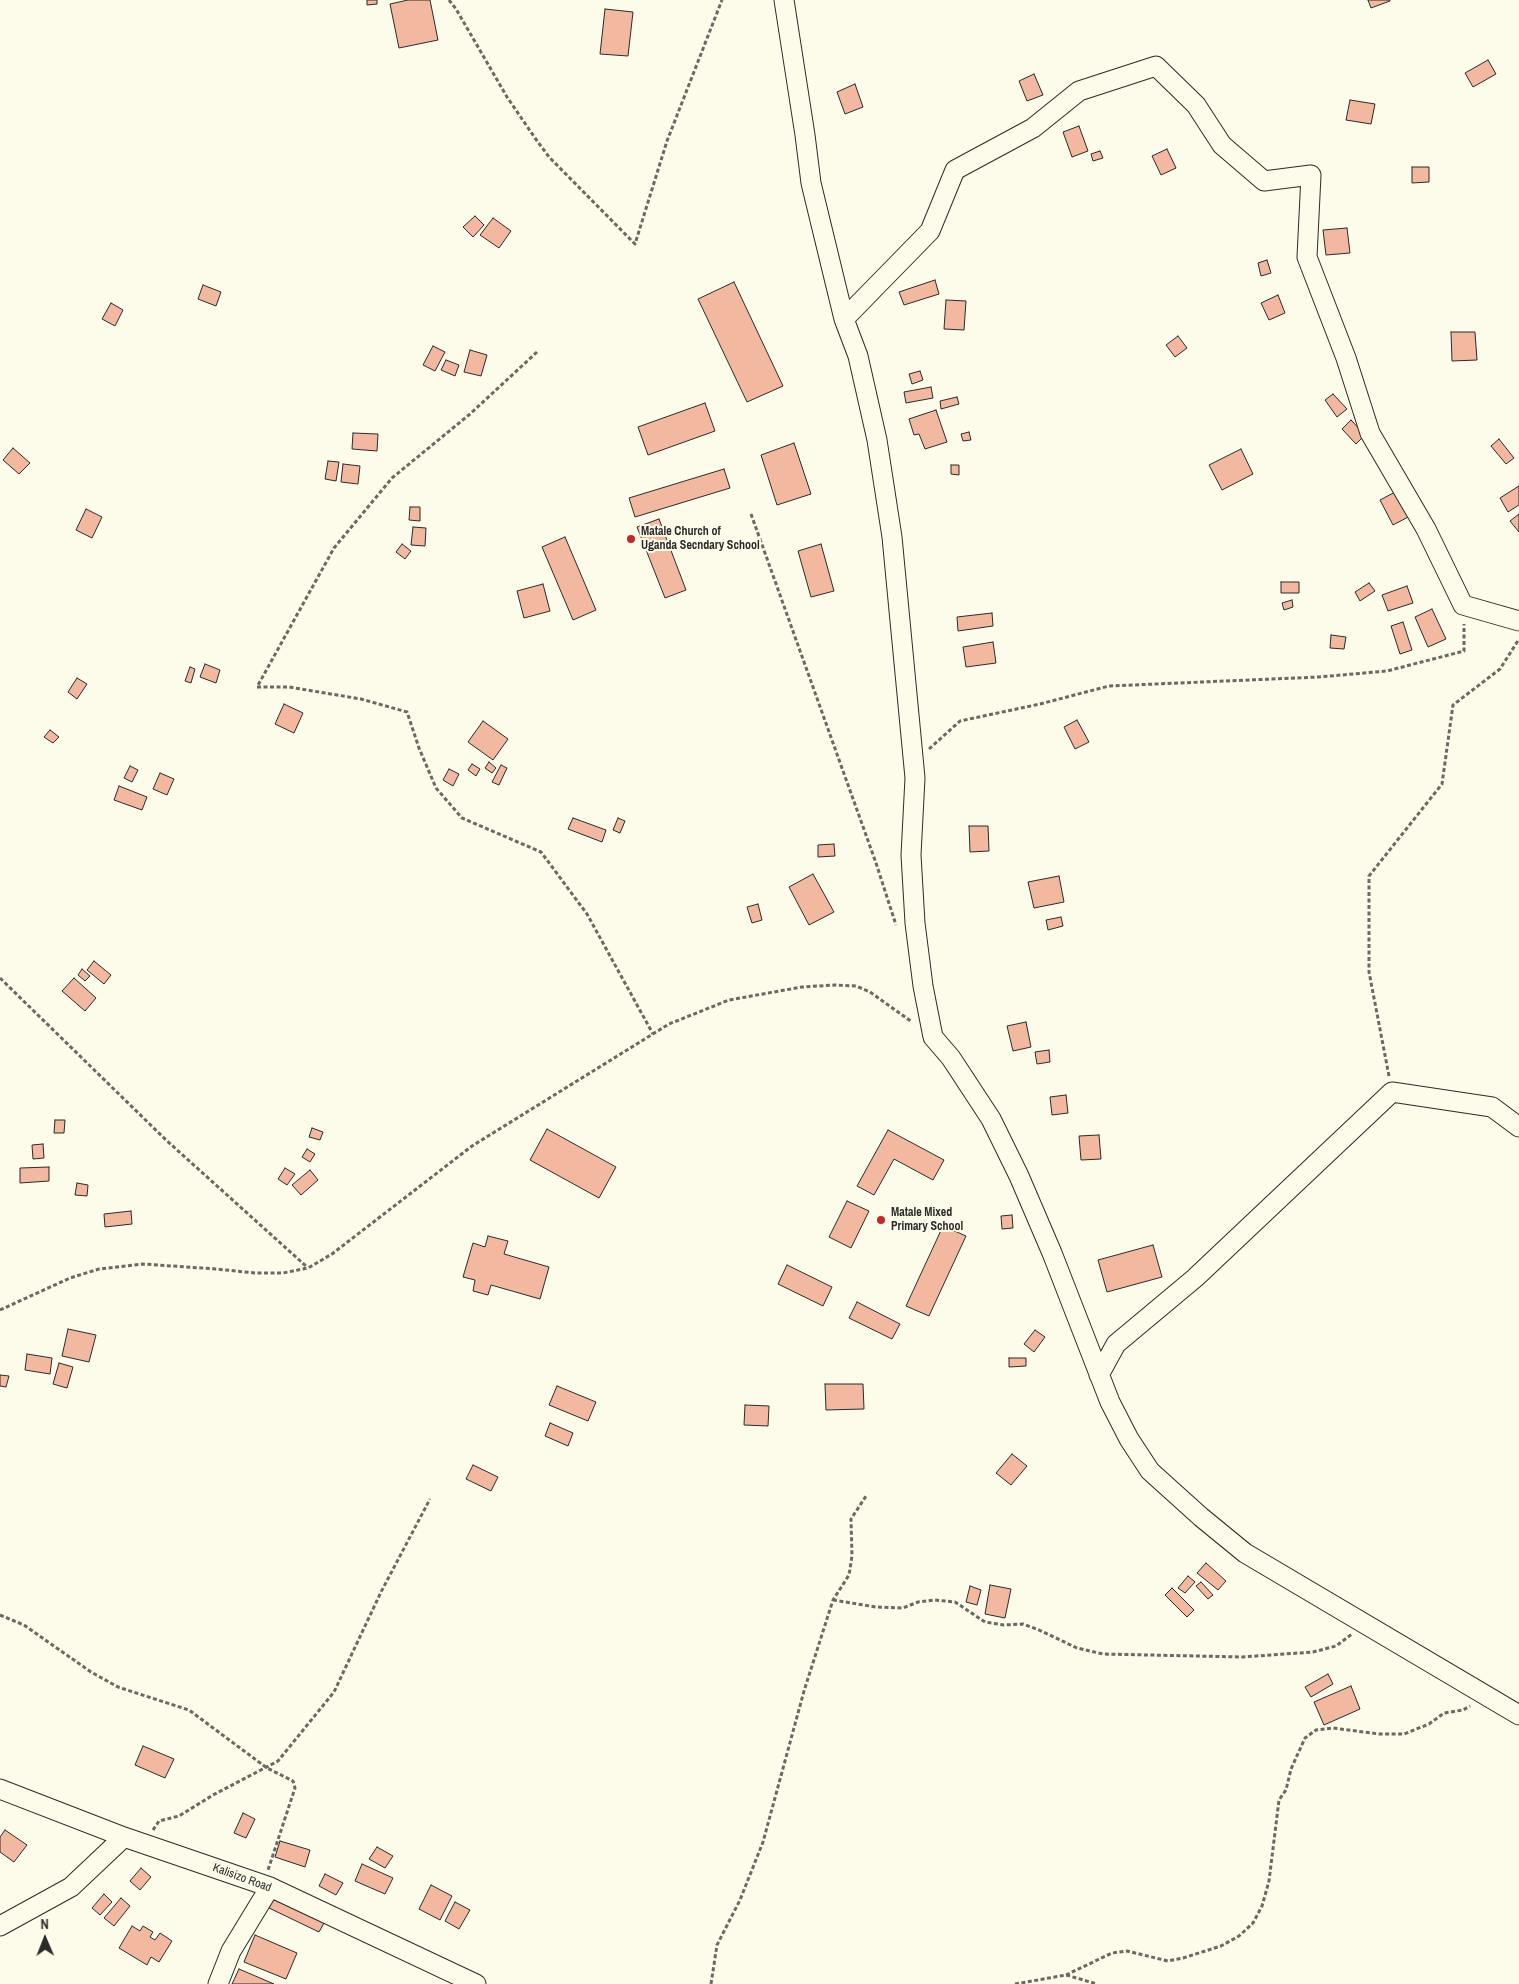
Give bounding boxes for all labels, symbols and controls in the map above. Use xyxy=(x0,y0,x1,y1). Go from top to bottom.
place label: Matale Church of Uganda Secndary School xyxy=(641,525,760,553)
marker: Matale Church of Uganda Secndary School xyxy=(625,533,637,545)
place label: Matale Mixed Primary School xyxy=(891,1206,963,1234)
marker: Matale Mixed Primary School xyxy=(875,1214,887,1226)
street label: Kalisizo Road xyxy=(211,1861,273,1895)
north arrow xyxy=(20,1914,70,1964)
text: N xyxy=(40,1915,49,1933)

